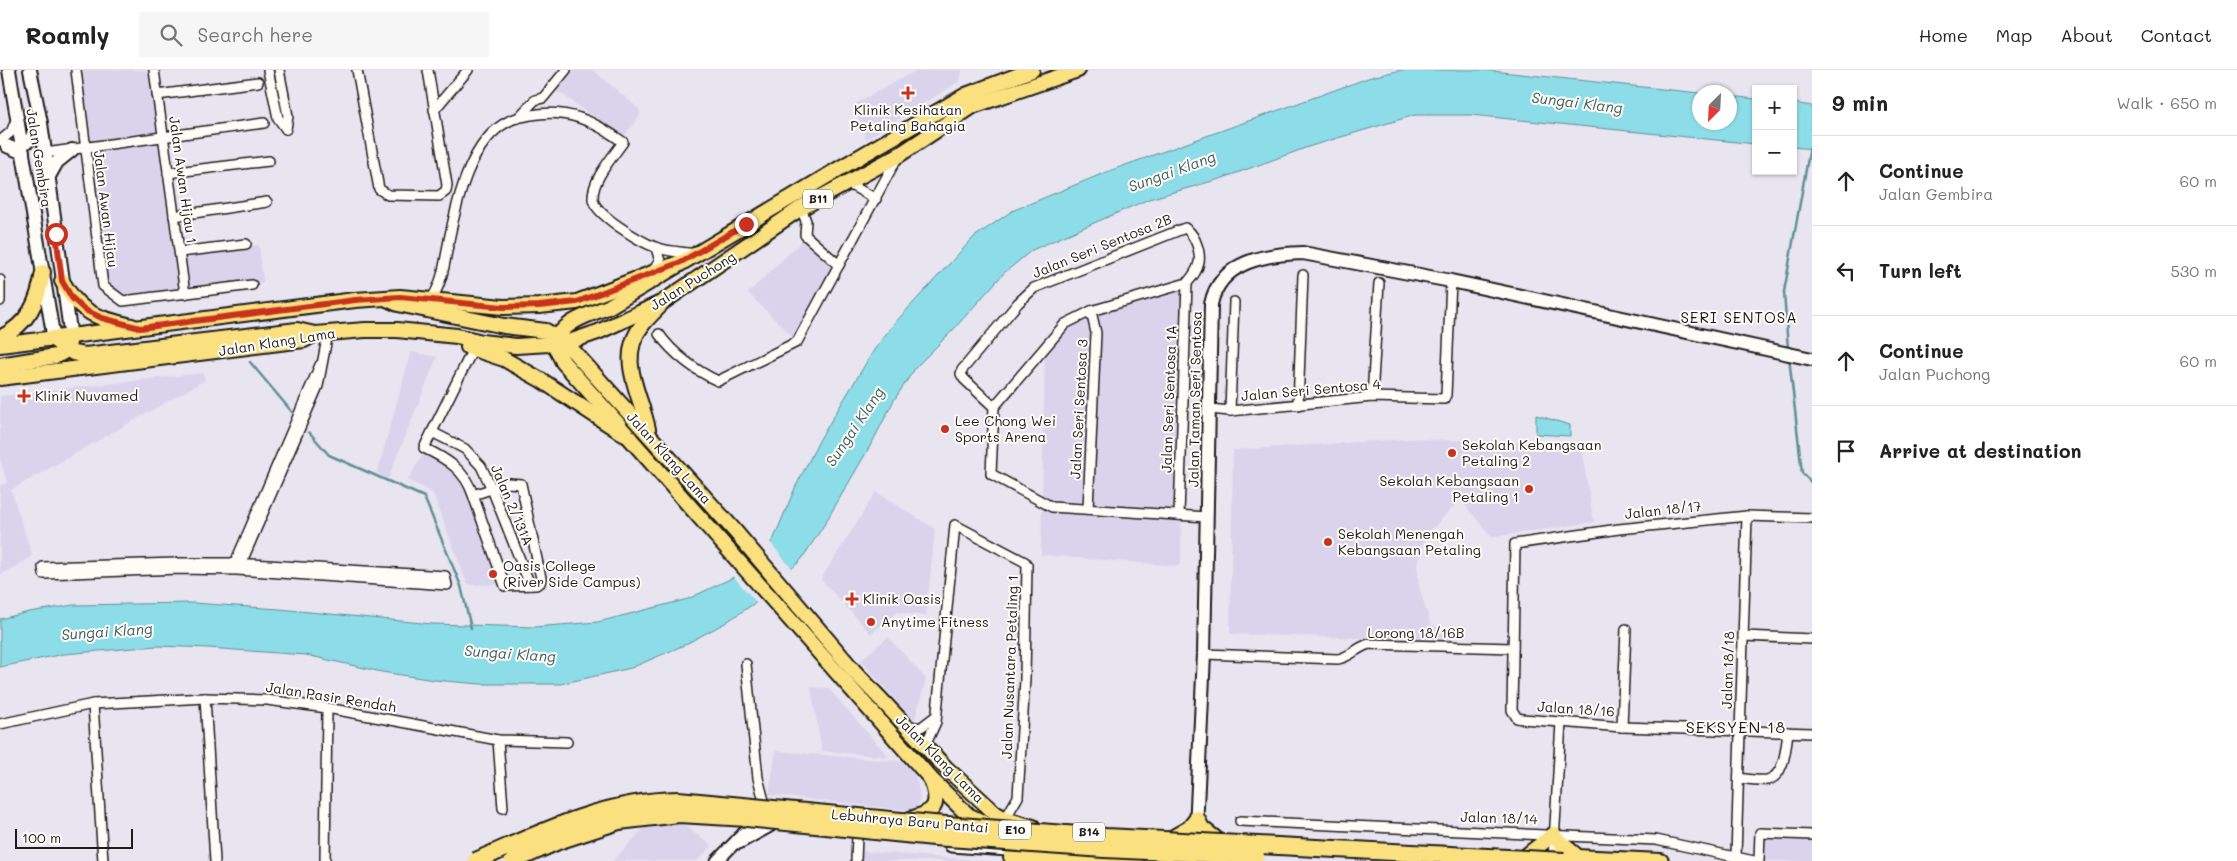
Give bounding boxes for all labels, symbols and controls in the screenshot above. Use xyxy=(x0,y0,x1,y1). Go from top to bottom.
search box xyxy=(139,12,489,57)
text: Roamly xyxy=(25,19,109,50)
icon: search xyxy=(157,21,185,49)
text: Search here xyxy=(197,22,313,47)
text: Home xyxy=(1919,23,1968,47)
text: Map xyxy=(1996,23,2032,47)
text: About xyxy=(2060,23,2113,47)
text: Contact xyxy=(2141,23,2212,47)
north arrow xyxy=(1692,85,1737,130)
map controls xyxy=(1752,85,1797,175)
button: + xyxy=(1752,85,1797,130)
marker: Klinik Kesihatan Petaling Bahagia xyxy=(901,86,915,100)
water label: Sungai Klang xyxy=(1530,86,1624,118)
text: 9 min xyxy=(1832,89,1888,116)
text: Walk · 650 m xyxy=(2117,92,2217,113)
place label: Klinik Kesihatan Petaling Bahagia xyxy=(850,100,966,135)
street label: Jalan Gembira xyxy=(22,107,57,209)
street label: Jalan Awan Hijau 1 xyxy=(165,115,202,245)
button: − xyxy=(1752,130,1797,175)
water label: Sungai Klang xyxy=(1125,146,1218,196)
street label: Jalan Awan Hijau xyxy=(90,149,123,269)
text: Continue xyxy=(1879,158,1964,183)
icon: ahead xyxy=(1832,167,1860,195)
text: 60 m xyxy=(2180,170,2217,191)
text: Jalan Gembira xyxy=(1879,183,1993,204)
road number: B11 xyxy=(803,190,833,208)
street label: Jalan Seri Sentosa 2B xyxy=(1029,209,1174,282)
route end xyxy=(735,213,758,236)
route start xyxy=(45,223,68,246)
street label: Jalan Puchong xyxy=(646,247,739,314)
icon: left xyxy=(1832,257,1860,285)
text: Turn left xyxy=(1879,258,1962,283)
text: 530 m xyxy=(2171,260,2217,281)
district label: SERI SENTOSA xyxy=(1680,307,1798,327)
street label: Jalan Taman Seri Sentosa xyxy=(1183,311,1206,487)
street label: Jalan Klang Lama xyxy=(217,323,337,360)
street label: Jalan Seri Sentosa 1A xyxy=(1156,325,1181,473)
street label: Jalan Seri Sentosa 3 xyxy=(1065,338,1092,479)
text: Continue xyxy=(1879,338,1964,363)
icon: ahead xyxy=(1832,347,1860,375)
text: 60 m xyxy=(2180,350,2217,371)
text: Jalan Puchong xyxy=(1879,363,1990,384)
street label: Jalan Seri Sentosa 4 xyxy=(1240,374,1382,405)
water label: Sungai Klang xyxy=(820,383,888,470)
place label: Klinik Nuvamed xyxy=(35,386,138,405)
marker: Klinik Nuvamed xyxy=(17,389,31,403)
street label: Jalan Klang Lama xyxy=(623,407,716,508)
place label: Lee Chong Wei Sports Arena xyxy=(955,411,1056,446)
marker: Lee Chong Wei Sports Arena xyxy=(939,423,951,435)
place label: Sekolah Kebangsaan Petaling 2 xyxy=(1462,435,1602,470)
icon: arrive xyxy=(1832,437,1860,465)
text: Arrive at destination xyxy=(1879,438,2082,463)
marker: Sekolah Kebangsaan Petaling 2 xyxy=(1446,447,1458,459)
street label: Jalan 2/131A xyxy=(487,461,538,548)
place label: Sekolah Kebangsaan Petaling 1 xyxy=(1379,471,1519,506)
marker: Sekolah Kebangsaan Petaling 1 xyxy=(1523,483,1535,495)
street label: Jalan 18/17 xyxy=(1624,496,1702,523)
place label: Sekolah Menengah Kebangsaan Petaling xyxy=(1338,524,1481,559)
marker: Sekolah Menengah Kebangsaan Petaling xyxy=(1322,536,1334,548)
place label: Oasis College (River Side Campus) xyxy=(503,556,641,591)
marker: Oasis College (River Side Campus) xyxy=(487,568,499,580)
street label: Jalan Nusantara Petaling 1 xyxy=(997,575,1022,759)
place label: Klinik Oasis xyxy=(863,589,941,608)
marker: Klinik Oasis xyxy=(845,592,859,606)
place label: Anytime Fitness xyxy=(881,612,989,631)
marker: Anytime Fitness xyxy=(865,616,877,628)
water label: Sungai Klang xyxy=(61,618,154,644)
street label: Lorong 18/16B xyxy=(1368,623,1464,642)
street label: Jalan 18/18 xyxy=(1717,631,1738,709)
water label: Sungai Klang xyxy=(464,640,557,666)
street label: Jalan Pasir Rendah xyxy=(265,677,398,716)
street label: Jalan 18/16 xyxy=(1537,696,1615,721)
street label: Jalan Klang Lama xyxy=(892,710,989,807)
district label: SEKSYEN 18 xyxy=(1686,716,1786,737)
street label: Lebuhraya Baru Pantai xyxy=(831,804,989,837)
street label: Jalan 18/14 xyxy=(1460,807,1539,828)
road number: E10 xyxy=(999,820,1031,840)
road number: B14 xyxy=(1073,822,1105,842)
scale bar xyxy=(15,826,132,849)
text: 100 m xyxy=(22,828,61,847)

